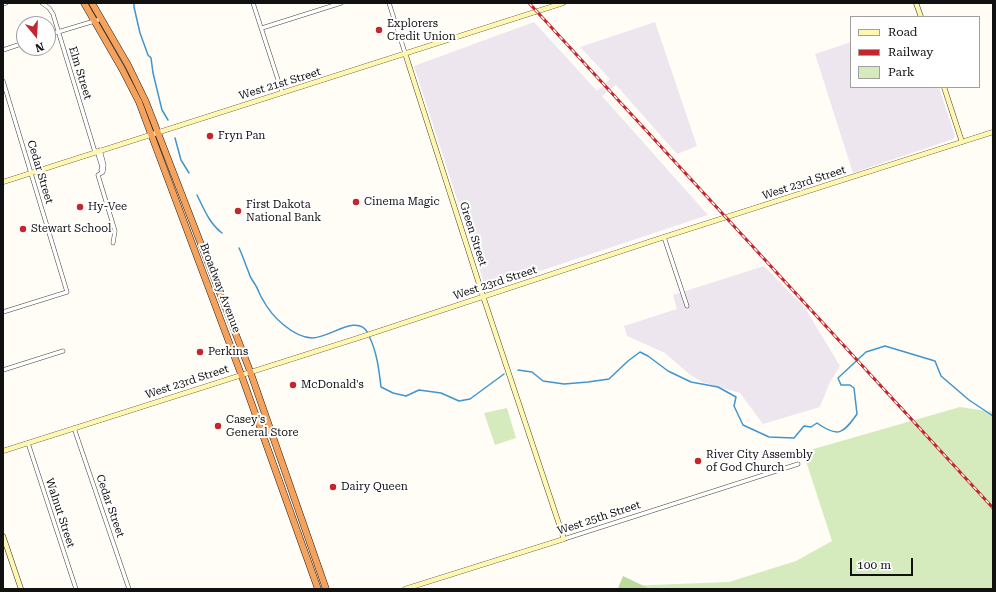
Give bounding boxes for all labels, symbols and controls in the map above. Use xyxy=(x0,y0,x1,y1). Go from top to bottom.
north arrow xyxy=(16,16,56,56)
legend xyxy=(850,16,980,88)
place label: Explorers Credit Union xyxy=(387,17,456,43)
marker: Explorers Credit Union xyxy=(374,25,384,35)
text: Road xyxy=(888,25,917,39)
text: N xyxy=(34,39,46,54)
street label: Elm Street xyxy=(66,45,94,101)
text: Railway xyxy=(888,45,933,59)
street label: West 21st Street xyxy=(238,65,322,103)
text: Park xyxy=(888,65,914,79)
place label: Fryn Pan xyxy=(218,129,265,143)
marker: Fryn Pan xyxy=(205,131,215,141)
street label: Cedar Street xyxy=(24,139,56,205)
street label: West 23rd Street xyxy=(761,163,847,203)
place label: Cinema Magic xyxy=(364,195,440,209)
marker: Cinema Magic xyxy=(351,197,361,207)
place label: First Dakota National Bank xyxy=(246,198,321,224)
place label: Hy-Vee xyxy=(88,200,127,214)
street label: Green Street xyxy=(456,200,490,268)
marker: Hy-Vee xyxy=(75,202,85,212)
marker: First Dakota National Bank xyxy=(233,206,243,216)
place label: Stewart School xyxy=(31,222,111,236)
marker: Stewart School xyxy=(18,224,28,234)
street label: Broadway Avenue xyxy=(197,241,243,335)
street label: West 23rd Street xyxy=(452,263,538,303)
place label: Perkins xyxy=(208,345,248,359)
marker: Perkins xyxy=(195,347,205,357)
street label: West 23rd Street xyxy=(144,362,230,402)
place label: McDonald's xyxy=(301,378,364,392)
marker: McDonald's xyxy=(288,380,298,390)
place label: Casey's General Store xyxy=(226,413,299,439)
marker: Casey's General Store xyxy=(213,421,223,431)
place label: River City Assembly of God Church xyxy=(706,448,813,474)
marker: River City Assembly of God Church xyxy=(693,456,703,466)
street label: Cedar Street xyxy=(93,473,127,539)
street label: Walnut Street xyxy=(43,477,77,549)
place label: Dairy Queen xyxy=(341,480,408,494)
marker: Dairy Queen xyxy=(328,482,338,492)
street label: West 25th Street xyxy=(556,498,642,538)
scale bar xyxy=(852,550,915,576)
text: 100 m xyxy=(857,558,891,572)

